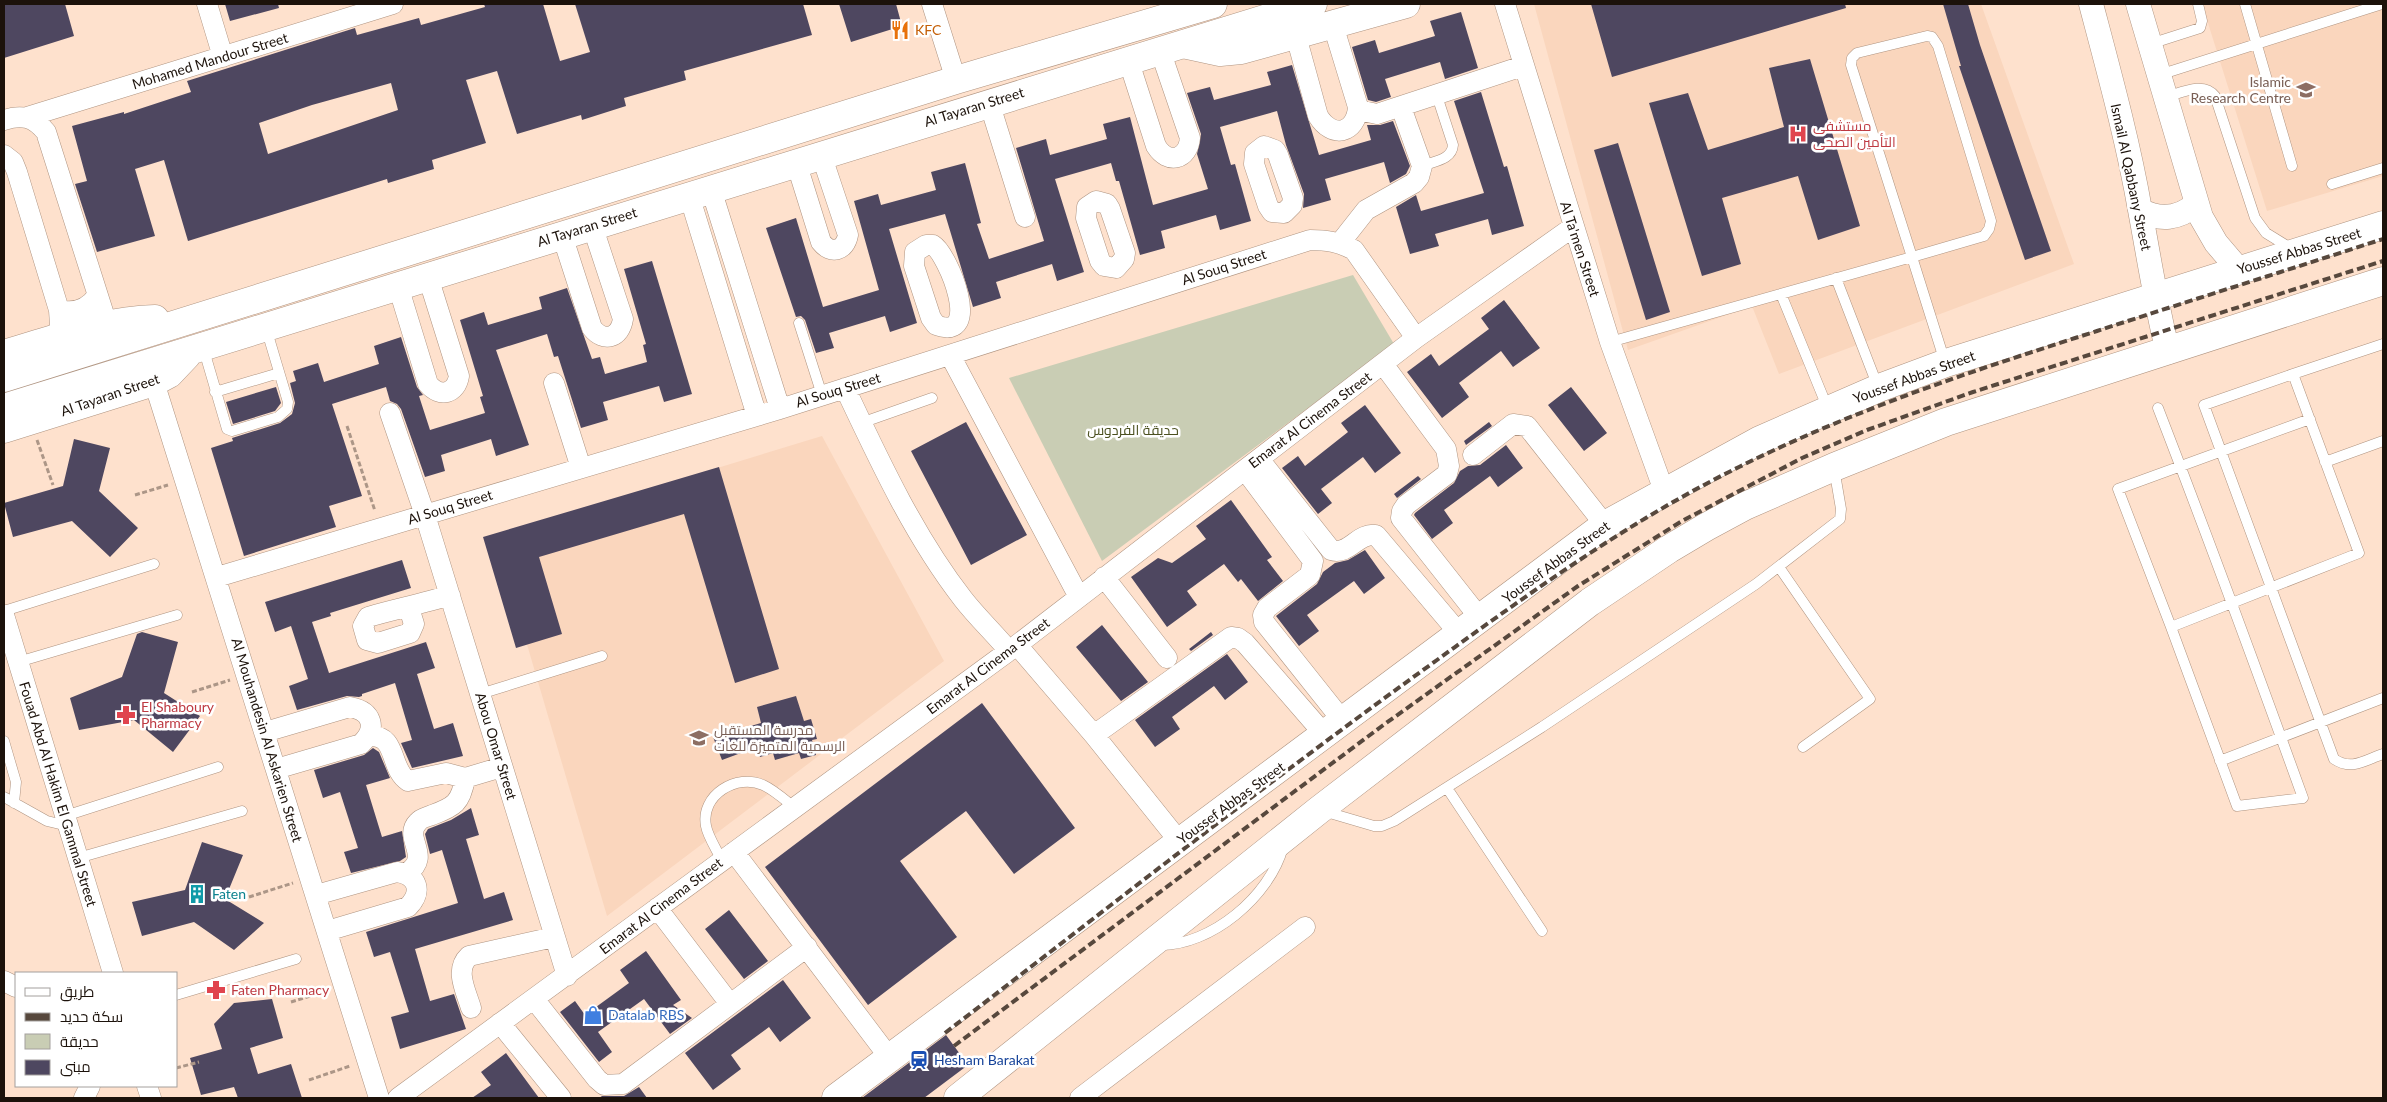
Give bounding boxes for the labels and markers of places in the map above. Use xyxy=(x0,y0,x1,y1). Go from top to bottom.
restaurant icon: KFC xyxy=(889,19,911,41)
place label: KFC xyxy=(915,21,942,38)
place label: Islamic Research Centre xyxy=(2190,73,2291,106)
school or university icon: Islamic Research Centre xyxy=(2295,79,2317,101)
place label: مستشفى التأمين الصحى xyxy=(1813,117,1896,150)
hospital icon: مستشفى التأمين الصحى xyxy=(1787,123,1809,145)
place label: El Shaboury Pharmacy xyxy=(141,698,215,731)
pharmacy icon: El Shaboury Pharmacy xyxy=(115,704,137,726)
place label: مدرسة المستقبل الرسمية المتميزة للغات xyxy=(714,721,846,754)
school or university icon: مدرسة المستقبل الرسمية المتميزة للغات xyxy=(688,727,710,749)
building icon: Faten xyxy=(186,883,208,905)
place label: Faten xyxy=(212,885,246,902)
pharmacy icon: Faten Pharmacy xyxy=(205,979,227,1001)
place label: Faten Pharmacy xyxy=(231,981,330,998)
shop icon: Datalab RBS xyxy=(582,1004,604,1026)
place label: Datalab RBS xyxy=(608,1006,684,1023)
station icon: Hesham Barakat xyxy=(908,1049,930,1071)
place label: Hesham Barakat xyxy=(934,1051,1035,1068)

